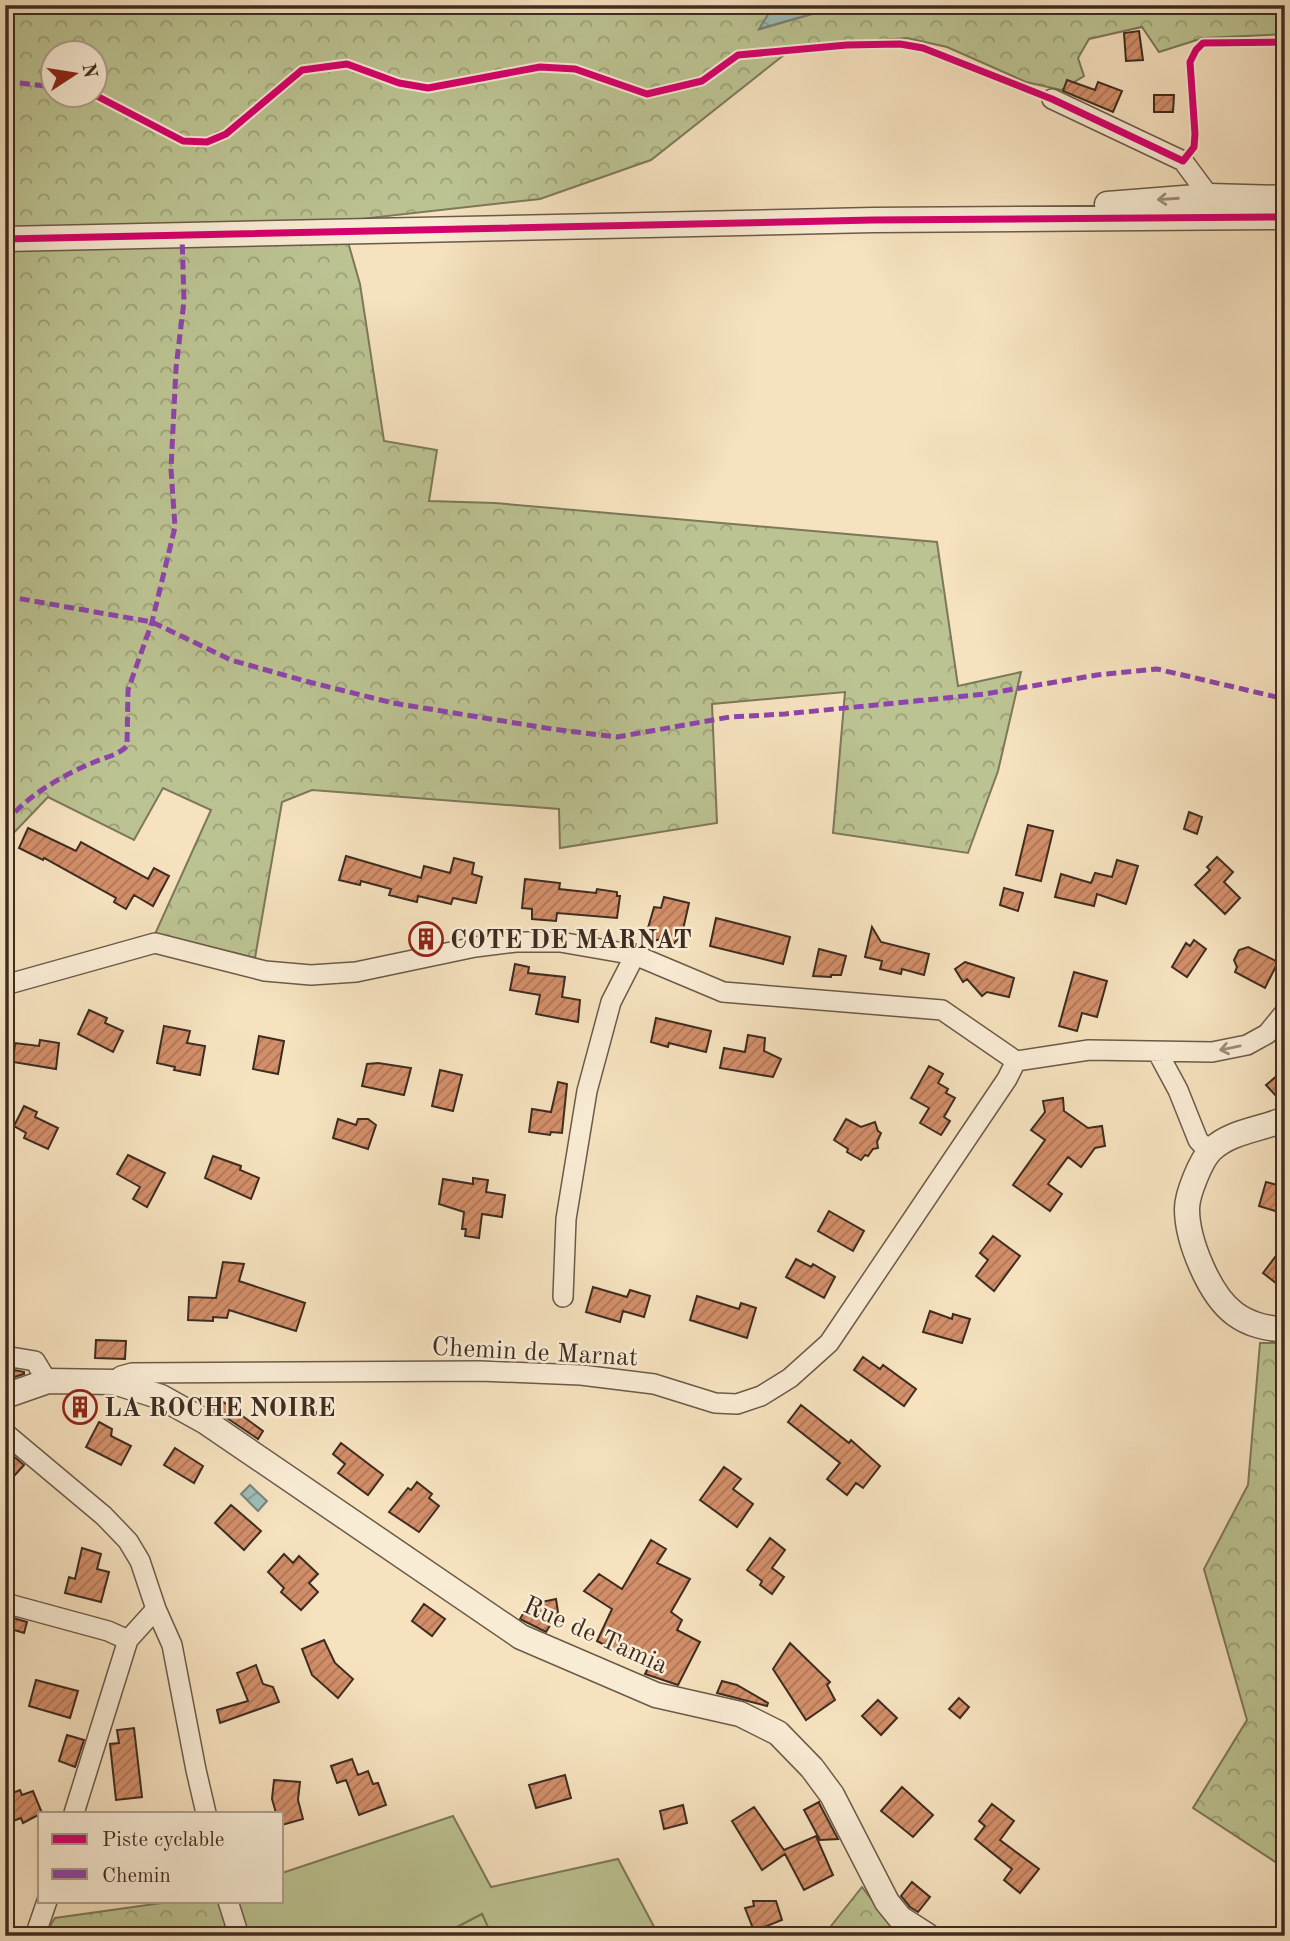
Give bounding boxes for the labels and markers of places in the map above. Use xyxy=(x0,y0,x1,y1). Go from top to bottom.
building icon: COTE DE MARNAT xyxy=(407,920,445,958)
place label: COTE DE MARNAT xyxy=(450,928,692,954)
building icon: LA ROCHE NOIRE xyxy=(61,1388,99,1426)
place label: LA ROCHE NOIRE xyxy=(104,1396,335,1422)

